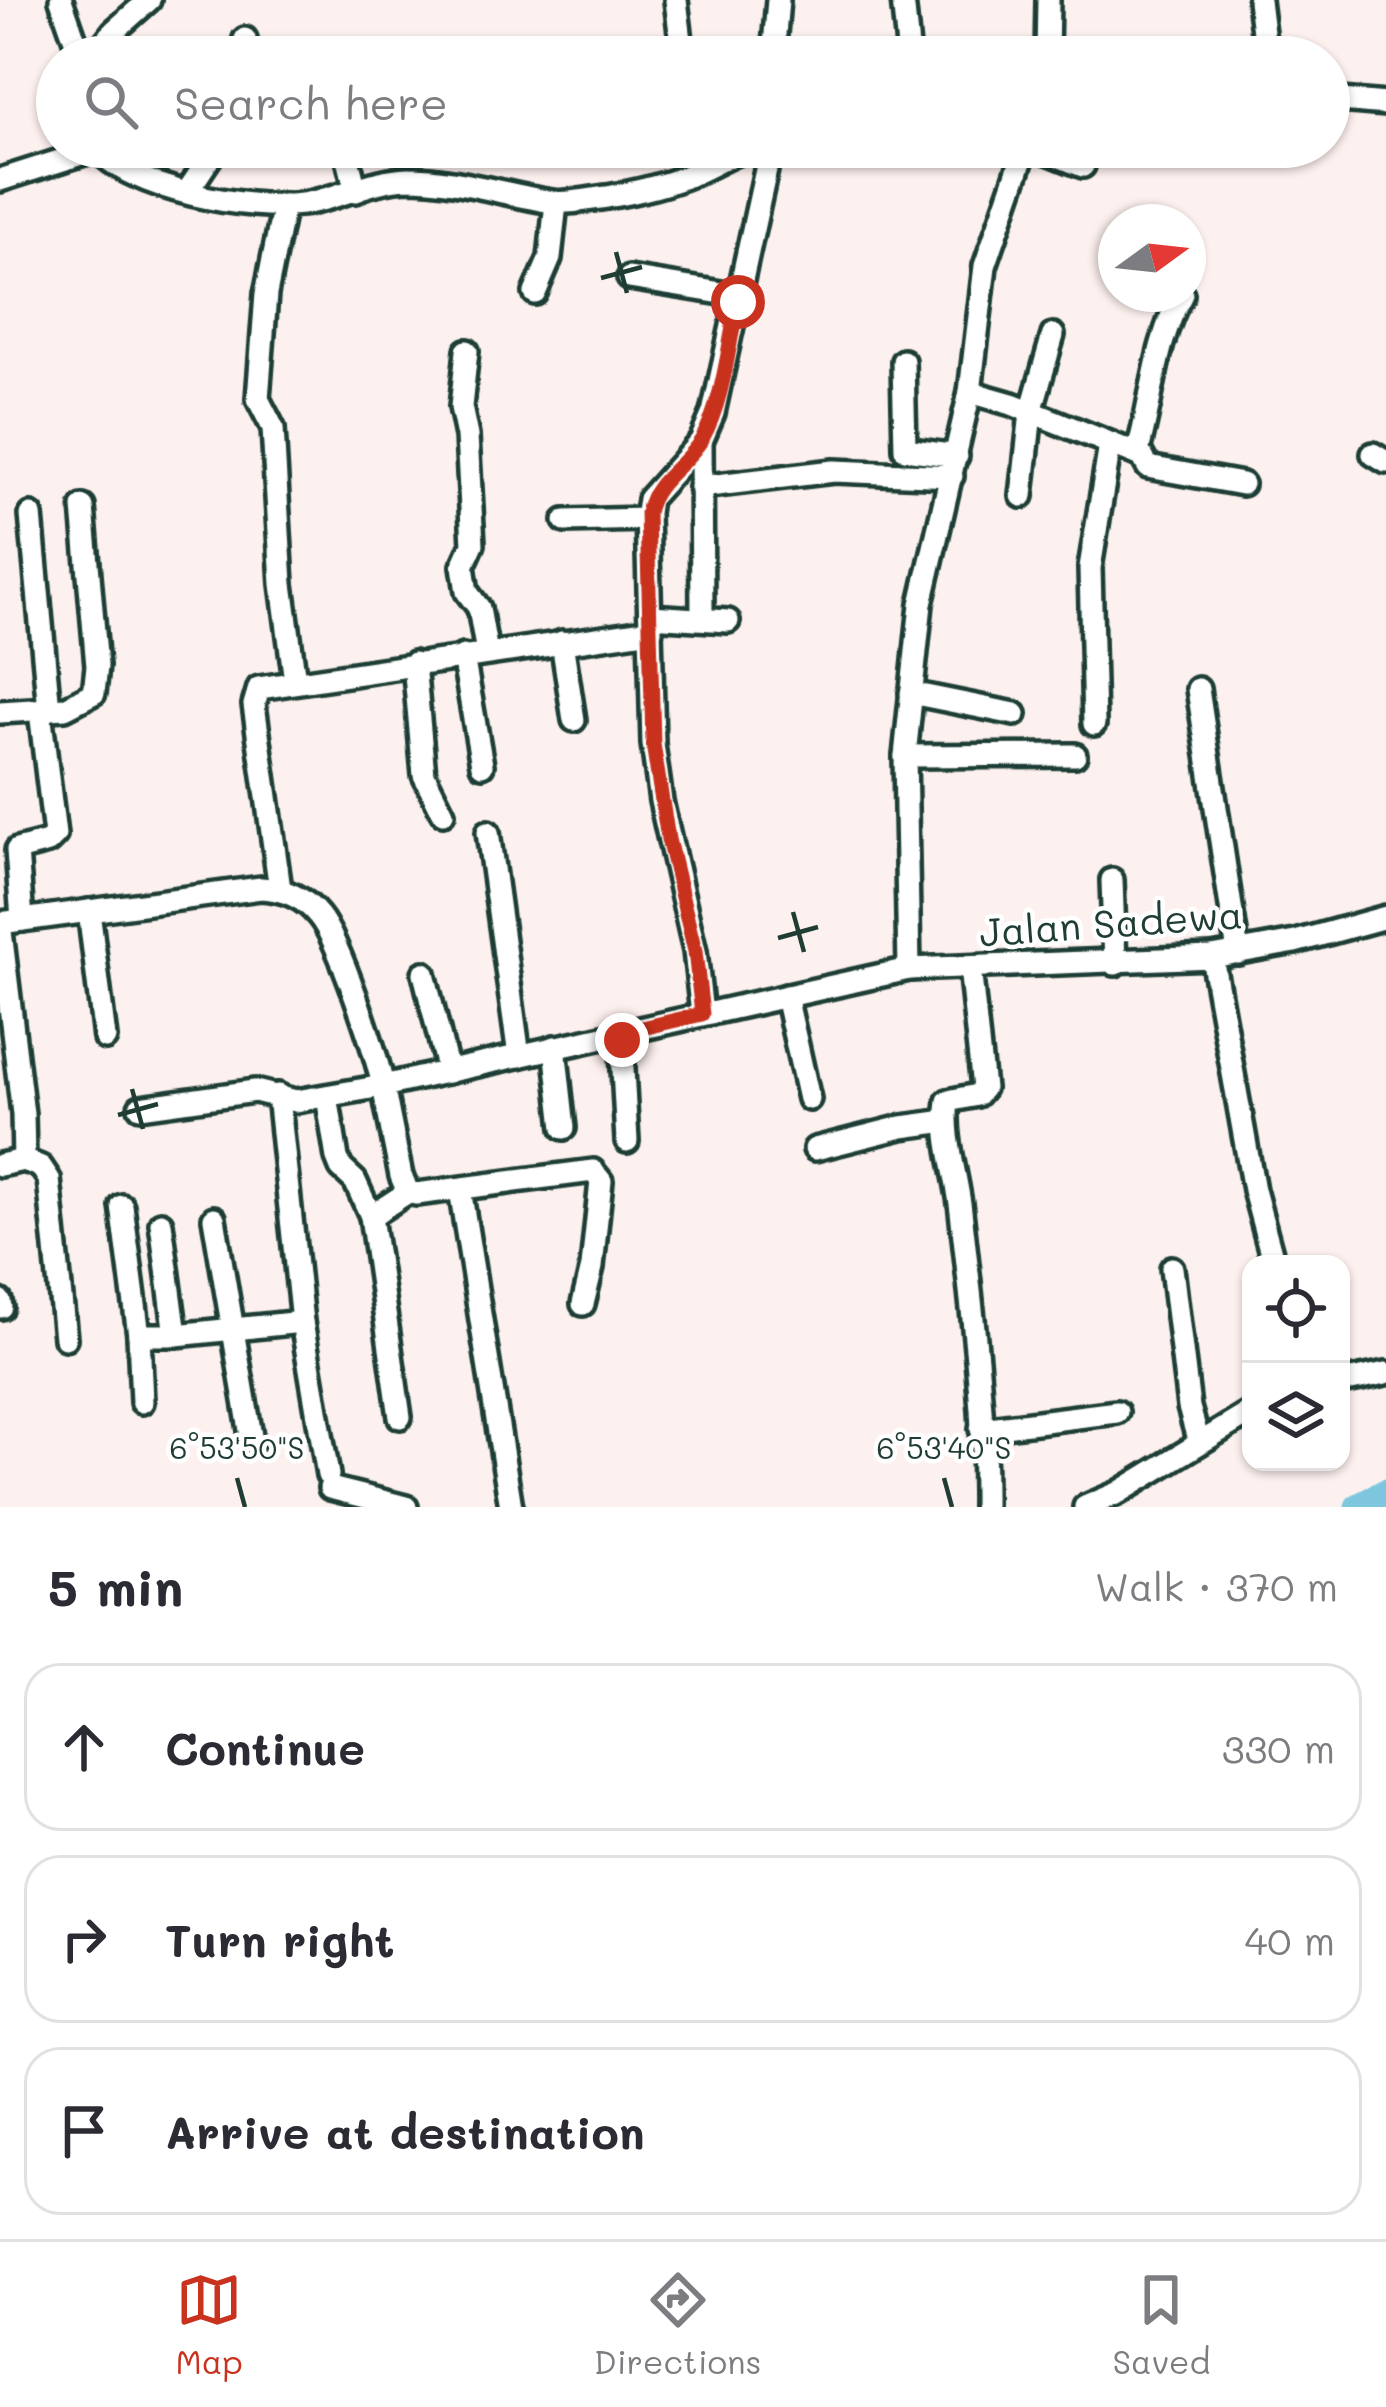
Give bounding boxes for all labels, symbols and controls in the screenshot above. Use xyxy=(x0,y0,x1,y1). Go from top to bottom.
search box xyxy=(36,36,1350,168)
icon: search xyxy=(78,69,144,135)
text: Search here xyxy=(174,73,448,131)
north arrow xyxy=(1098,204,1206,312)
route start xyxy=(711,275,765,329)
street label: Jalan Sadewa xyxy=(978,887,1244,957)
route end xyxy=(595,1013,649,1067)
map controls xyxy=(1242,1255,1350,1471)
button: locate xyxy=(1242,1255,1350,1363)
button: layers xyxy=(1242,1363,1350,1471)
text: 6°53'50"S xyxy=(170,1427,304,1467)
text: 6°53'40"S xyxy=(877,1427,1011,1467)
text: 5 min xyxy=(48,1552,183,1619)
text: Walk · 370 m xyxy=(1095,1560,1338,1611)
icon: ahead xyxy=(51,1714,117,1780)
text: Continue xyxy=(165,1718,365,1776)
text: 330 m xyxy=(1222,1722,1335,1773)
icon: right xyxy=(51,1906,117,1972)
text: Turn right xyxy=(165,1910,394,1968)
text: 40 m xyxy=(1244,1914,1335,1965)
icon: arrive xyxy=(51,2098,117,2164)
text: Arrive at destination xyxy=(165,2102,645,2160)
tab: Map xyxy=(176,2267,243,2382)
tab: Directions xyxy=(594,2267,761,2382)
tab: Saved xyxy=(1113,2267,1210,2382)

